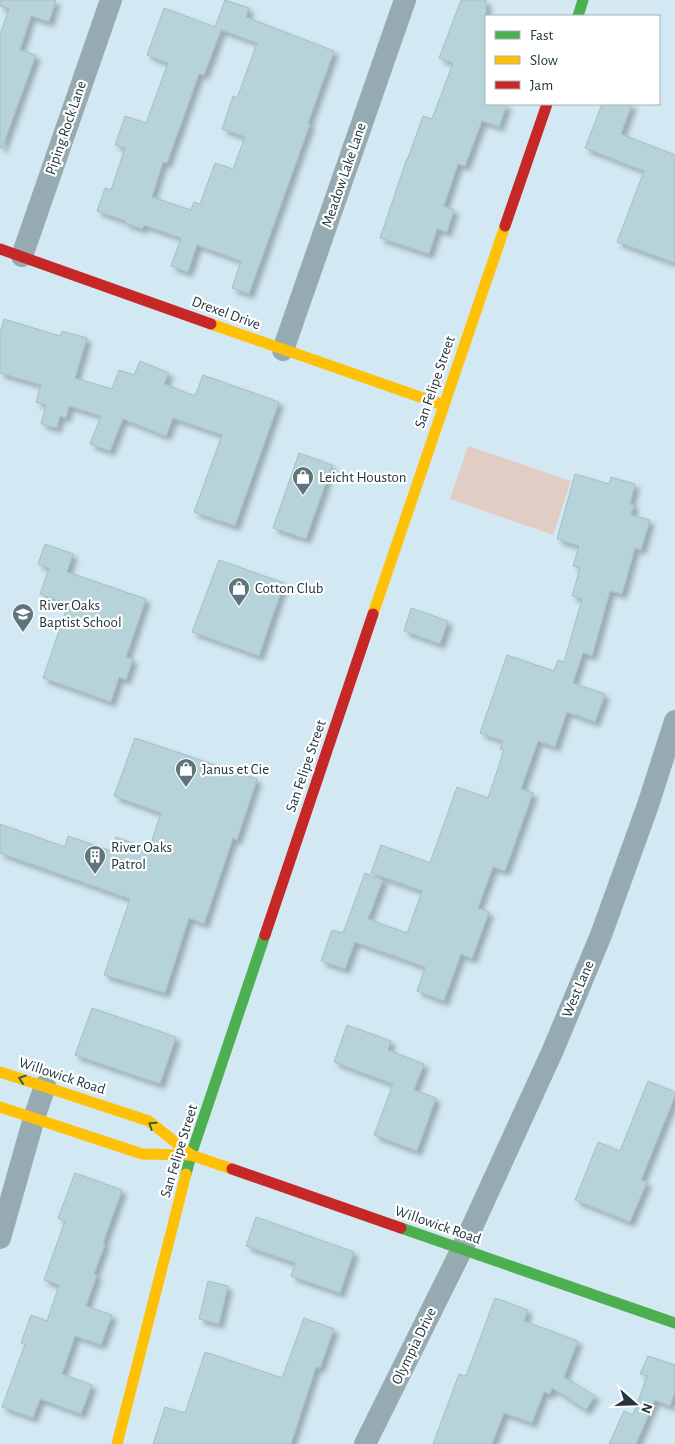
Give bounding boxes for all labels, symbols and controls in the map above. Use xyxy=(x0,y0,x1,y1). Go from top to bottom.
legend xyxy=(485,15,660,105)
text: Fast xyxy=(530,28,554,43)
text: Slow xyxy=(530,53,558,68)
text: Jam xyxy=(530,78,553,93)
street label: Piping Rock Lane xyxy=(43,79,89,177)
street label: Meadow Lake Lane xyxy=(319,121,369,229)
street label: Drexel Drive xyxy=(190,294,262,332)
street label: San Felipe Street xyxy=(412,334,458,430)
shop icon: Leicht Houston xyxy=(291,465,315,496)
place label: Leicht Houston xyxy=(319,470,406,485)
shop icon: Cotton Club xyxy=(227,576,251,607)
place label: Cotton Club xyxy=(255,581,324,596)
place label: River Oaks Baptist School xyxy=(39,598,122,630)
school or university icon: River Oaks Baptist School xyxy=(11,602,35,633)
street label: San Felipe Street xyxy=(283,718,329,814)
shop icon: Janus et Cie xyxy=(174,757,198,788)
place label: Janus et Cie xyxy=(202,762,269,777)
place label: River Oaks Patrol xyxy=(111,840,172,872)
building icon: River Oaks Patrol xyxy=(83,844,107,875)
street label: West Lane xyxy=(559,958,597,1020)
street label: Willowick Road xyxy=(17,1055,107,1097)
one-way arrow xyxy=(19,1075,27,1085)
street label: San Felipe Street xyxy=(158,1103,200,1199)
one-way arrow xyxy=(149,1122,158,1131)
street label: Willowick Road xyxy=(393,1203,483,1247)
street label: Olympia Drive xyxy=(389,1305,439,1387)
north arrow xyxy=(610,1379,660,1429)
text: N xyxy=(638,1401,655,1415)

